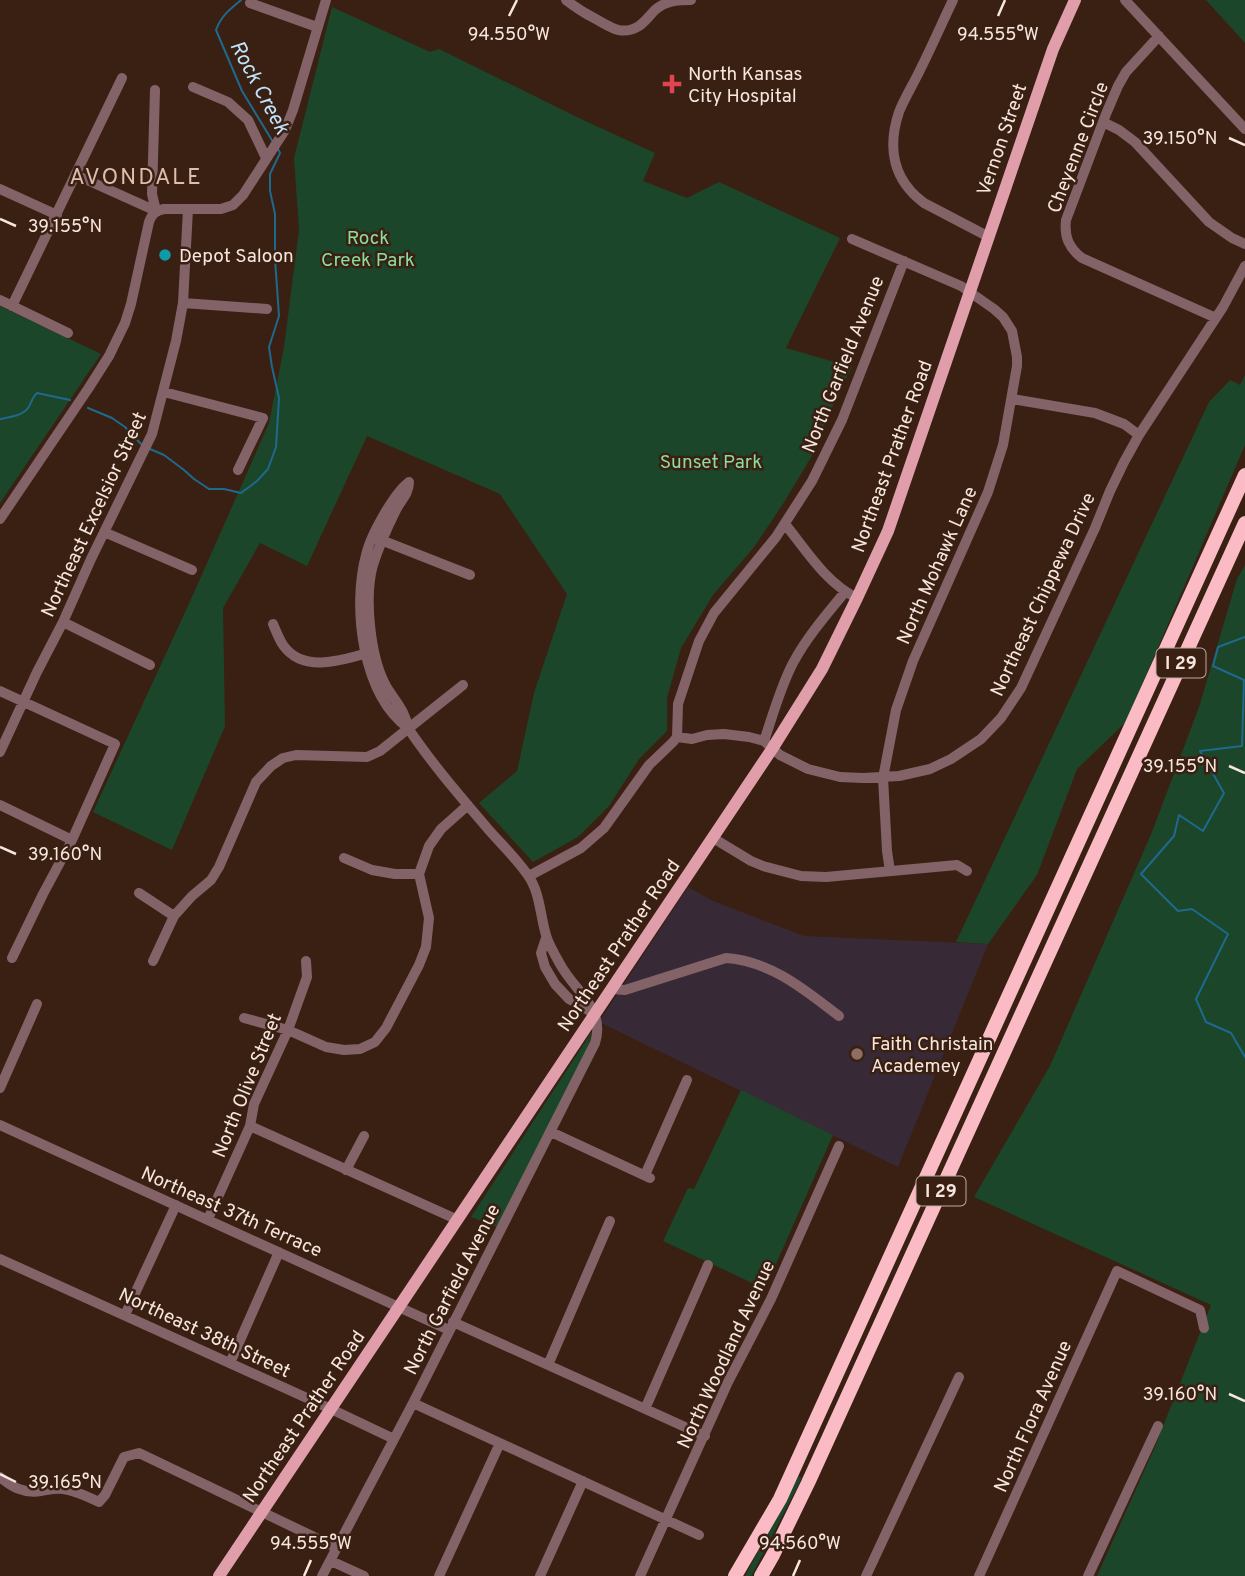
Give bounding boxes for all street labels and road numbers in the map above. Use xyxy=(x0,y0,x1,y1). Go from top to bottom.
street label: Cheyenne Circle xyxy=(1043,79,1115,217)
street label: Vernon Street xyxy=(972,80,1033,199)
street label: North Garfield Avenue xyxy=(797,273,890,457)
street label: Northeast Prather Road xyxy=(847,357,939,556)
street label: Northeast Excelsior Street xyxy=(37,408,153,621)
street label: North Mohawk Lane xyxy=(892,483,983,649)
street label: Northeast Chippewa Drive xyxy=(986,489,1102,701)
road number: I 29 xyxy=(1156,648,1206,678)
street label: Northeast Prather Road xyxy=(553,855,686,1037)
street label: North Olive Street xyxy=(208,1010,288,1162)
street label: Northeast 37th Terrace xyxy=(137,1162,326,1264)
road number: I 29 xyxy=(916,1176,965,1206)
street label: North Garfield Avenue xyxy=(399,1200,506,1379)
street label: North Woodland Avenue xyxy=(673,1257,781,1453)
street label: Northeast 38th Street xyxy=(114,1283,294,1384)
street label: Northeast Prather Road xyxy=(238,1326,371,1508)
street label: North Flora Avenue xyxy=(990,1337,1078,1497)

